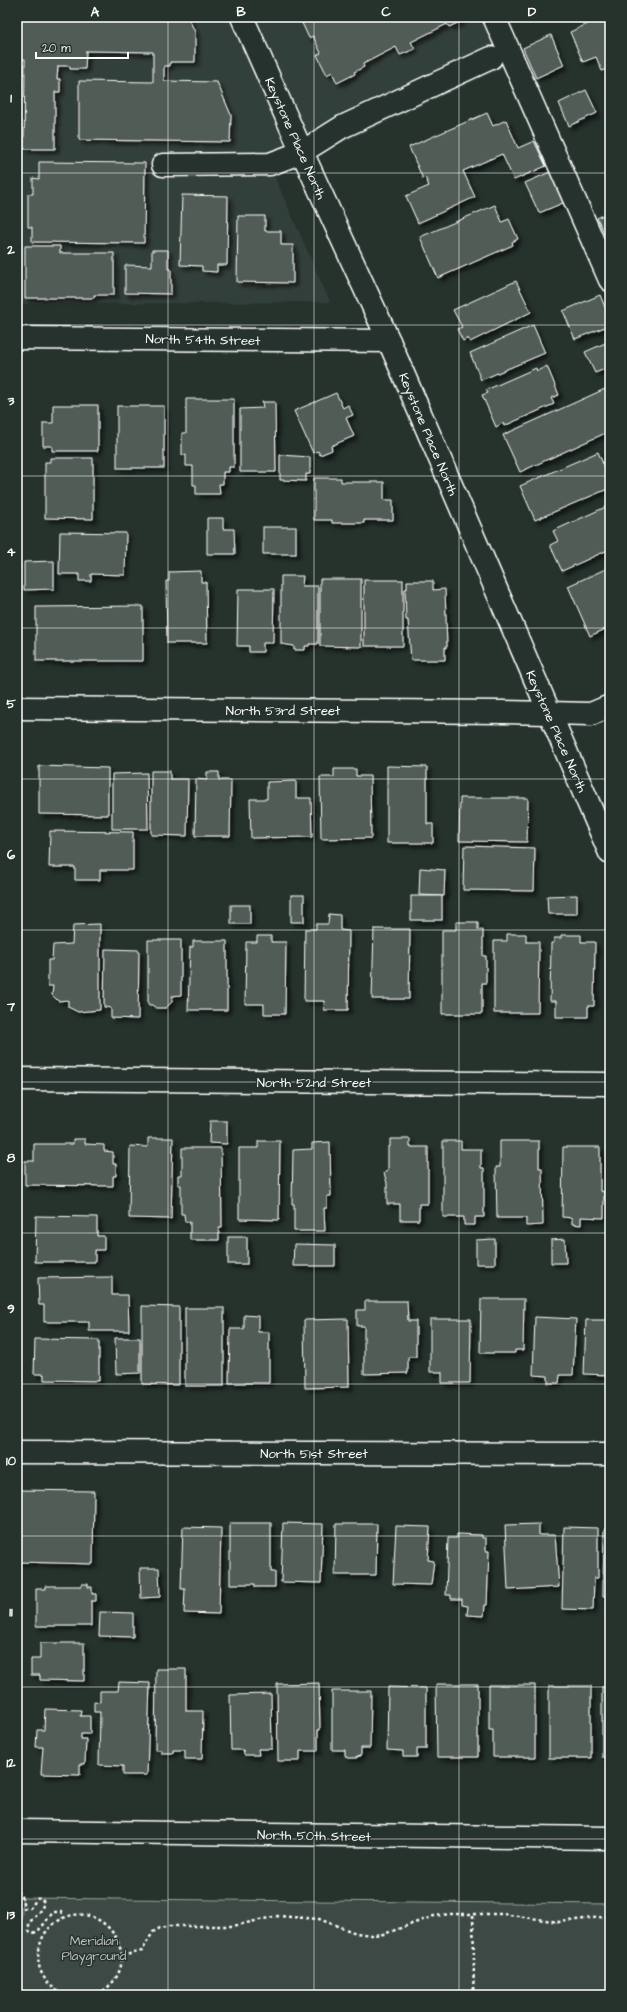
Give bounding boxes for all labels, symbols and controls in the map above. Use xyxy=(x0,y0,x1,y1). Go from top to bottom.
text: A xyxy=(91,3,100,21)
text: B xyxy=(236,3,246,21)
text: C xyxy=(381,3,391,21)
text: D xyxy=(528,3,537,21)
scale bar xyxy=(36,34,128,60)
text: 20 m xyxy=(42,40,71,57)
street label: Keystone Place North xyxy=(259,75,330,203)
text: 1 xyxy=(10,89,12,107)
text: 2 xyxy=(6,241,15,259)
street label: North 54th Street xyxy=(146,330,261,350)
street label: Keystone Place North xyxy=(393,370,462,499)
text: 3 xyxy=(7,392,15,410)
text: 4 xyxy=(7,543,16,561)
street label: Keystone Place North xyxy=(520,668,591,796)
text: 5 xyxy=(6,695,16,713)
street label: North 53rd Street xyxy=(226,702,341,720)
text: 6 xyxy=(7,846,16,864)
text: 7 xyxy=(6,998,16,1016)
street label: North 52nd Street xyxy=(257,1074,372,1092)
text: 8 xyxy=(7,1149,16,1167)
text: 9 xyxy=(7,1300,15,1318)
street label: North 51st Street xyxy=(260,1445,368,1463)
text: 10 xyxy=(6,1452,17,1470)
text: 11 xyxy=(9,1603,13,1621)
text: 12 xyxy=(6,1754,16,1772)
street label: North 50th Street xyxy=(257,1826,372,1846)
text: 13 xyxy=(7,1906,16,1924)
park label: Meridian Playground xyxy=(61,1932,127,1966)

